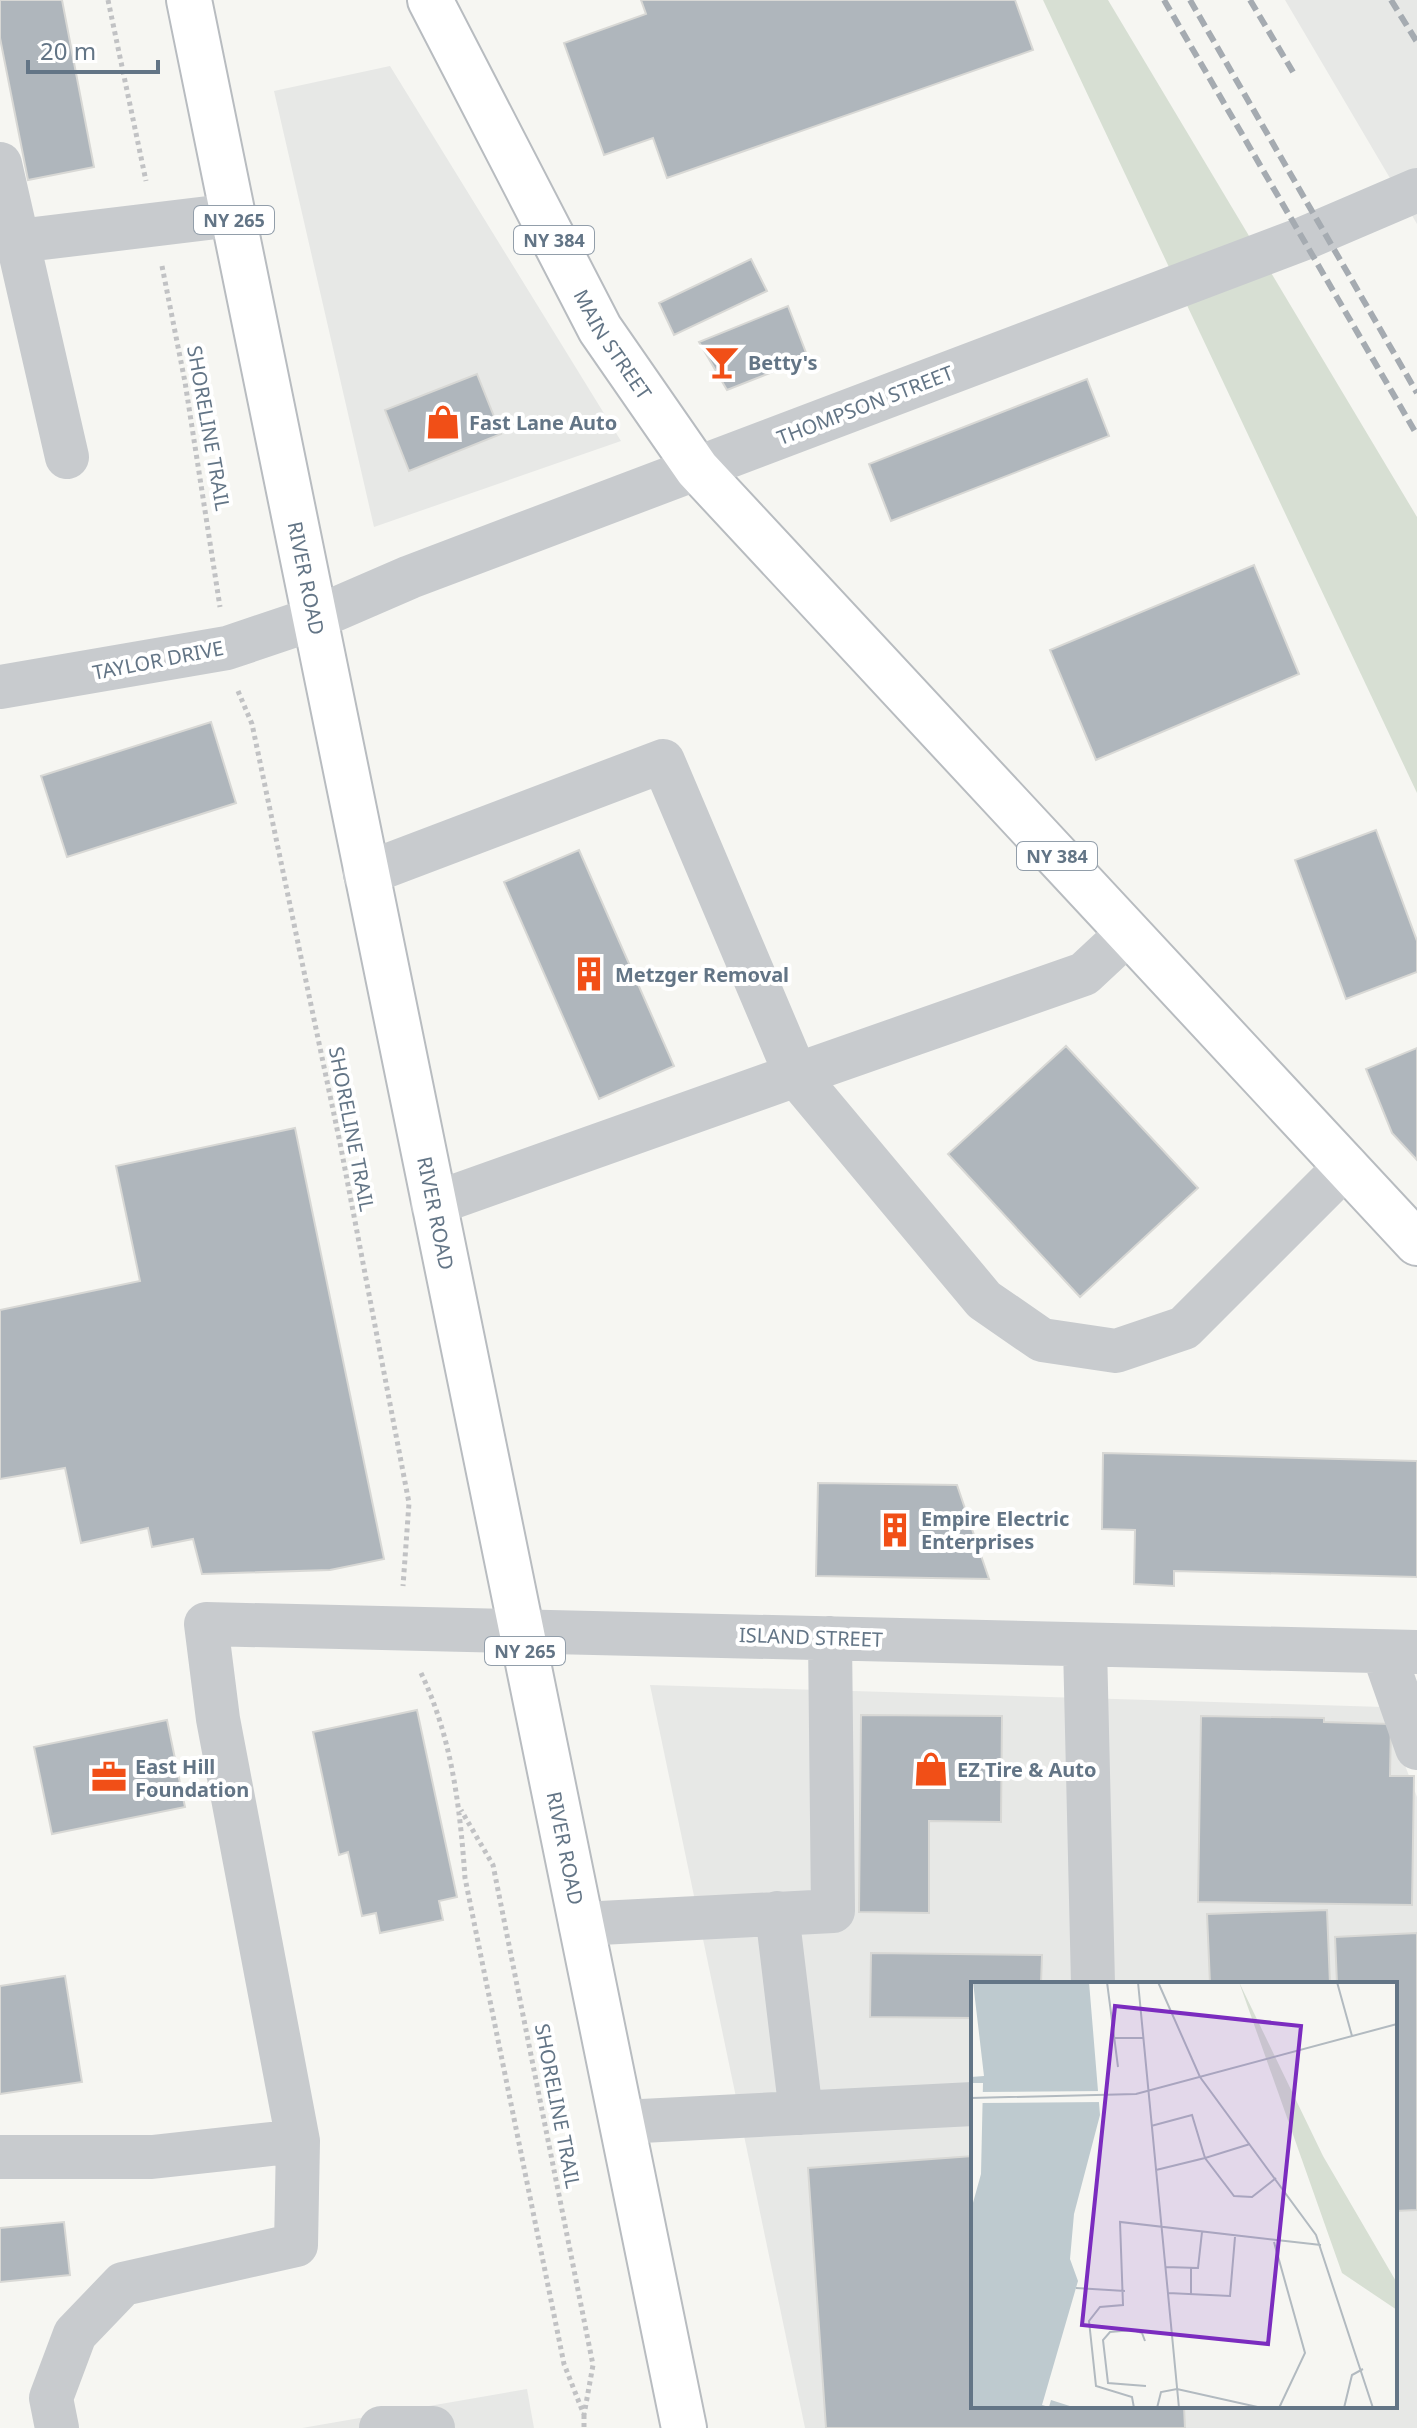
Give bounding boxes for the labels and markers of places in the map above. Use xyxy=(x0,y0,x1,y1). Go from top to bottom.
bar icon: Betty's xyxy=(703,343,741,381)
place label: Betty's xyxy=(748,349,818,376)
shop icon: Fast Lane Auto xyxy=(424,403,462,441)
place label: Fast Lane Auto xyxy=(469,409,617,436)
building icon: Metzger Removal xyxy=(570,955,608,993)
place label: Metzger Removal xyxy=(615,961,789,988)
place label: Empire Electric Enterprises xyxy=(921,1505,1069,1555)
building icon: Empire Electric Enterprises xyxy=(876,1511,914,1549)
shop icon: EZ Tire & Auto xyxy=(912,1750,950,1788)
place label: East Hill Foundation xyxy=(135,1753,249,1803)
place label: EZ Tire & Auto xyxy=(957,1756,1096,1783)
office icon: East Hill Foundation xyxy=(90,1758,128,1796)

